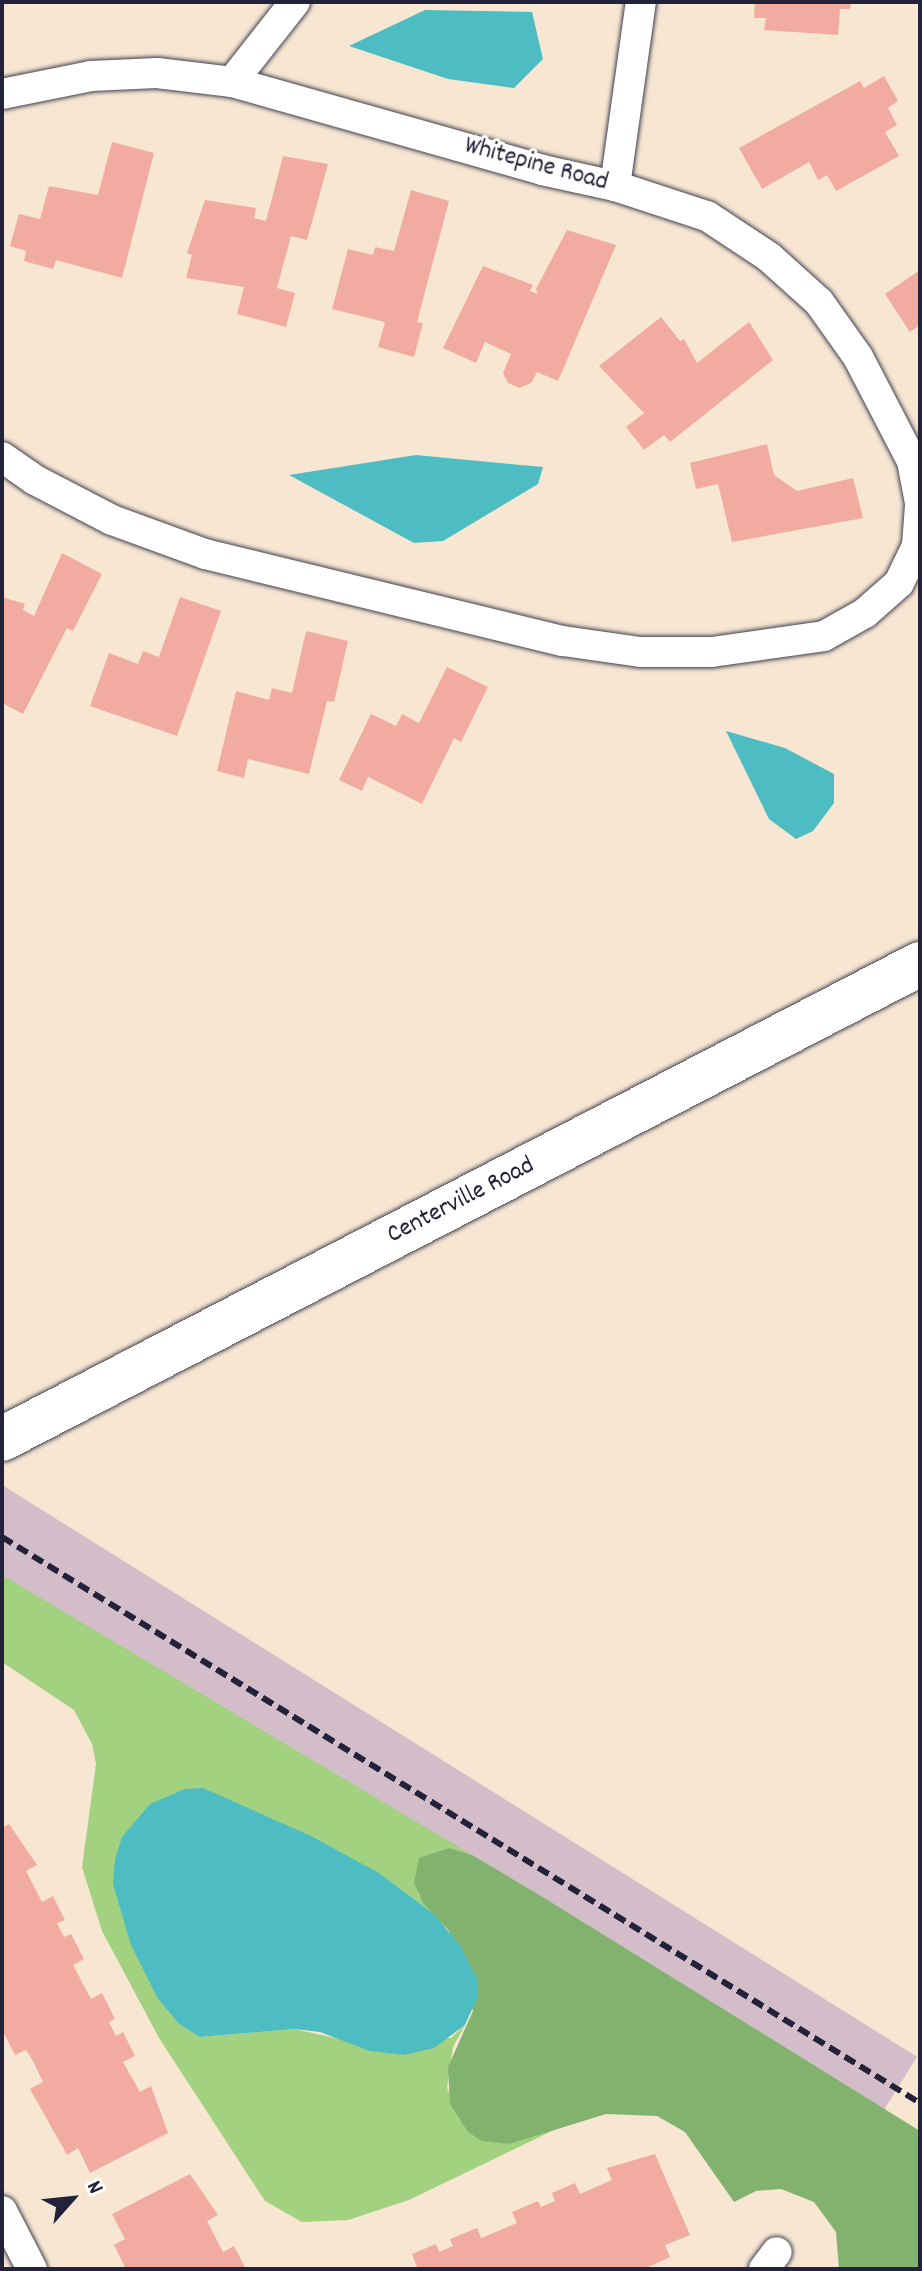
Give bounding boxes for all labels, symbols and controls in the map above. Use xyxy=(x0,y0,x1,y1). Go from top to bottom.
street label: Whitepine Road xyxy=(461,131,611,199)
street label: Centerville Road xyxy=(382,1151,540,1251)
north arrow xyxy=(32,2159,112,2239)
text: N xyxy=(78,2176,110,2200)

